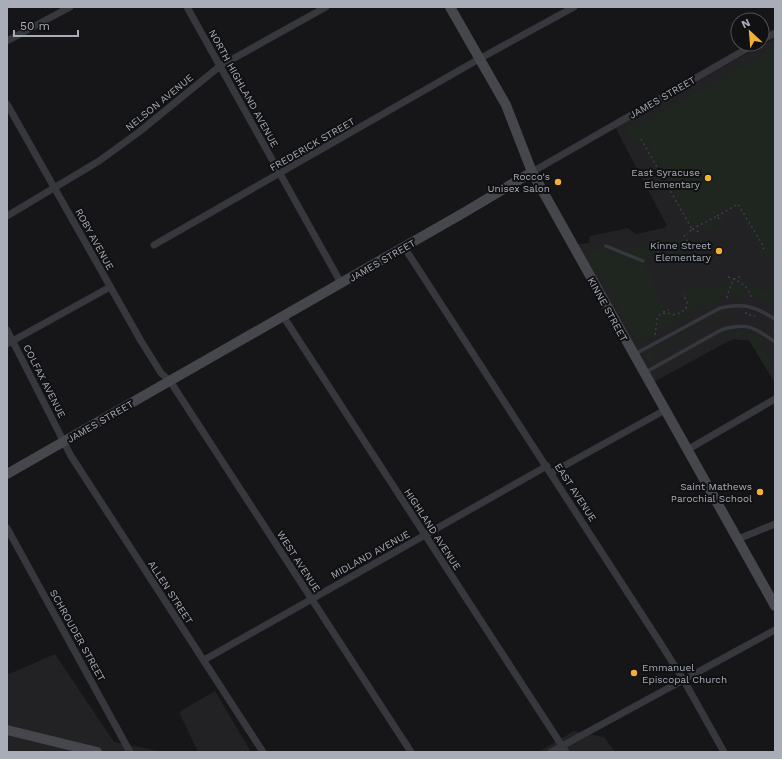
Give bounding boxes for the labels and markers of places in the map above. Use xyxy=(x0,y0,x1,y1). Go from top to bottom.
place label: East Syracuse Elementary xyxy=(631,167,701,190)
place label: Rocco's Unisex Salon xyxy=(488,171,550,194)
marker: East Syracuse Elementary xyxy=(703,173,713,183)
marker: Rocco's Unisex Salon xyxy=(553,177,563,187)
place label: Kinne Street Elementary xyxy=(650,240,712,263)
marker: Kinne Street Elementary xyxy=(714,246,724,256)
place label: Saint Mathews Parochial School xyxy=(671,481,752,504)
marker: Saint Mathews Parochial School xyxy=(755,487,765,497)
place label: Emmanuel Episcopal Church xyxy=(642,662,727,685)
marker: Emmanuel Episcopal Church xyxy=(629,668,639,678)

